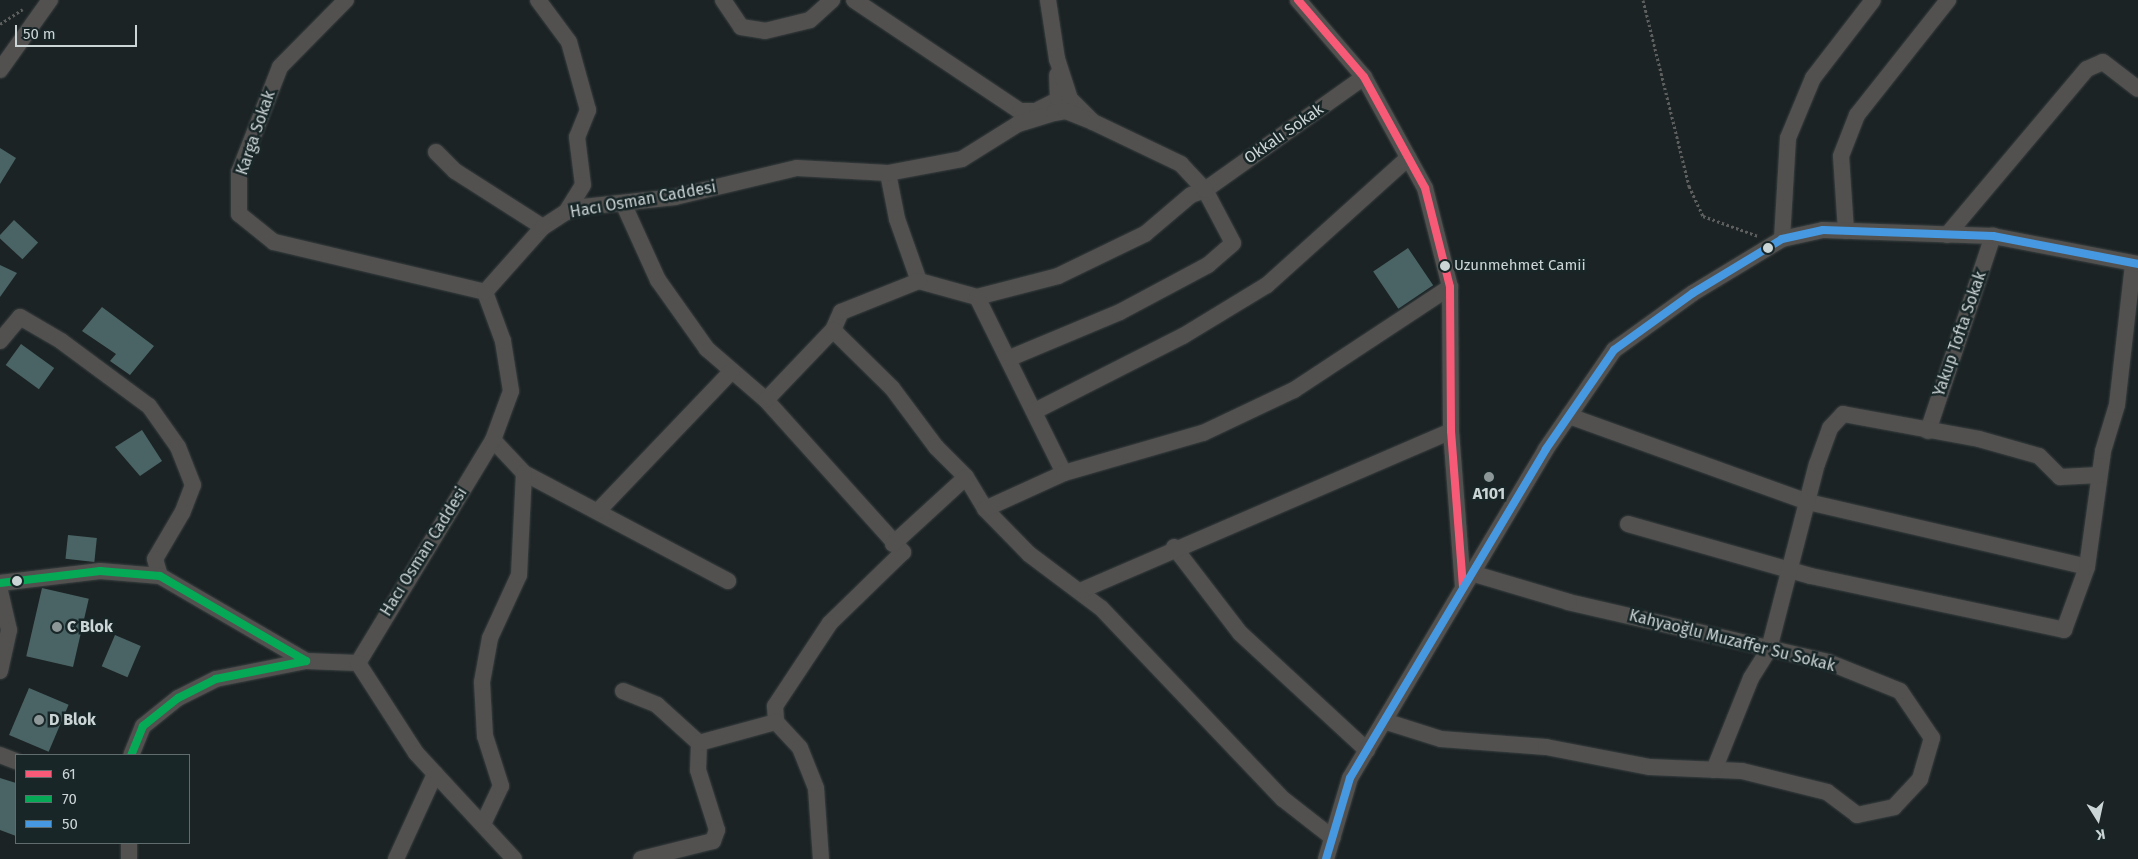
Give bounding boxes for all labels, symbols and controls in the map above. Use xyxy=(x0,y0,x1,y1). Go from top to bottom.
scale bar xyxy=(18,15,140,47)
text: 50 m xyxy=(23,25,56,43)
street label: Karga Sokak xyxy=(233,88,279,178)
street label: Okkalı Sokak xyxy=(1241,100,1327,168)
street label: Hacı Osman Caddesi xyxy=(569,178,717,222)
unlabelled marker xyxy=(1763,243,1773,253)
place label: Uzunmehmet Camii xyxy=(1454,257,1586,275)
marker: Uzunmehmet Camii xyxy=(1440,261,1450,271)
street label: Yakup Tofta Sokak xyxy=(1930,269,1990,399)
marker: A101 xyxy=(1483,471,1495,483)
street label: Hacı Osman Caddesi xyxy=(377,484,471,620)
place label: A101 xyxy=(1473,484,1505,504)
unlabelled marker xyxy=(12,576,22,586)
street label: Kahyaoğlu Muzaffer Su Sokak xyxy=(1627,606,1837,676)
place label: C Blok xyxy=(67,617,113,637)
marker: C Blok xyxy=(51,621,63,633)
place label: D Blok xyxy=(49,710,96,730)
marker: D Blok xyxy=(33,714,45,726)
legend xyxy=(15,754,190,844)
text: 61 xyxy=(62,765,76,783)
text: 70 xyxy=(62,790,77,808)
north arrow xyxy=(2073,794,2123,844)
text: 50 xyxy=(62,815,78,833)
text: K xyxy=(2095,825,2107,843)

